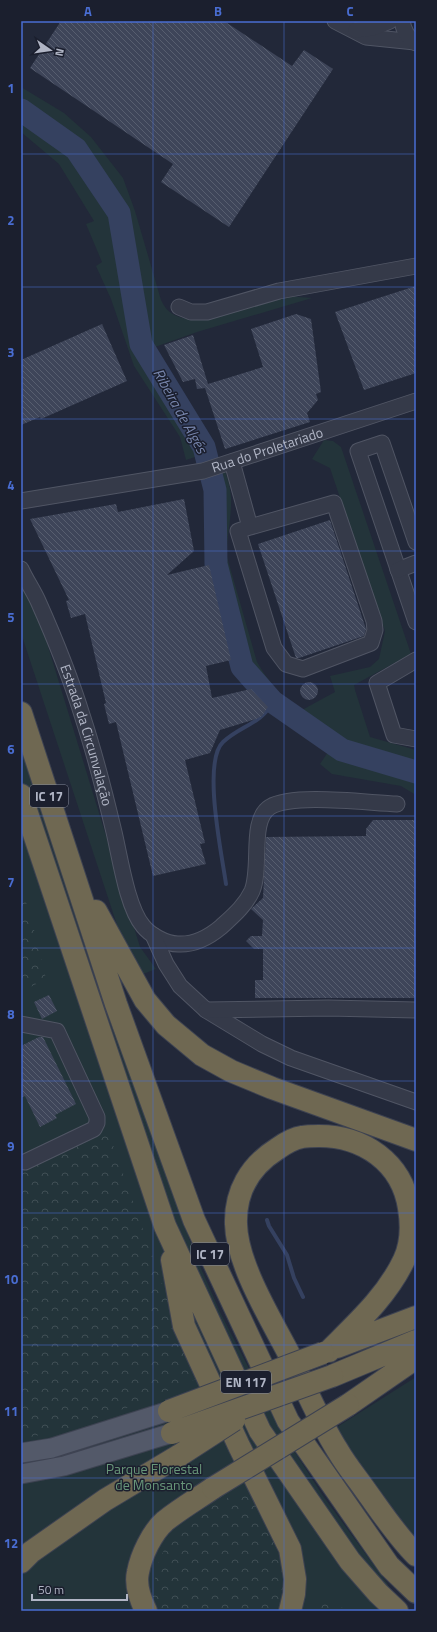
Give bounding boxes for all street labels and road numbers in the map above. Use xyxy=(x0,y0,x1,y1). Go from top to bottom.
street label: Rua do Proletariado xyxy=(208,421,326,478)
street label: Estrada da Circunvalação xyxy=(55,661,118,808)
road number: IC 17 xyxy=(30,785,68,807)
road number: IC 17 xyxy=(191,1243,229,1265)
road number: EN 117 xyxy=(221,1371,271,1393)

